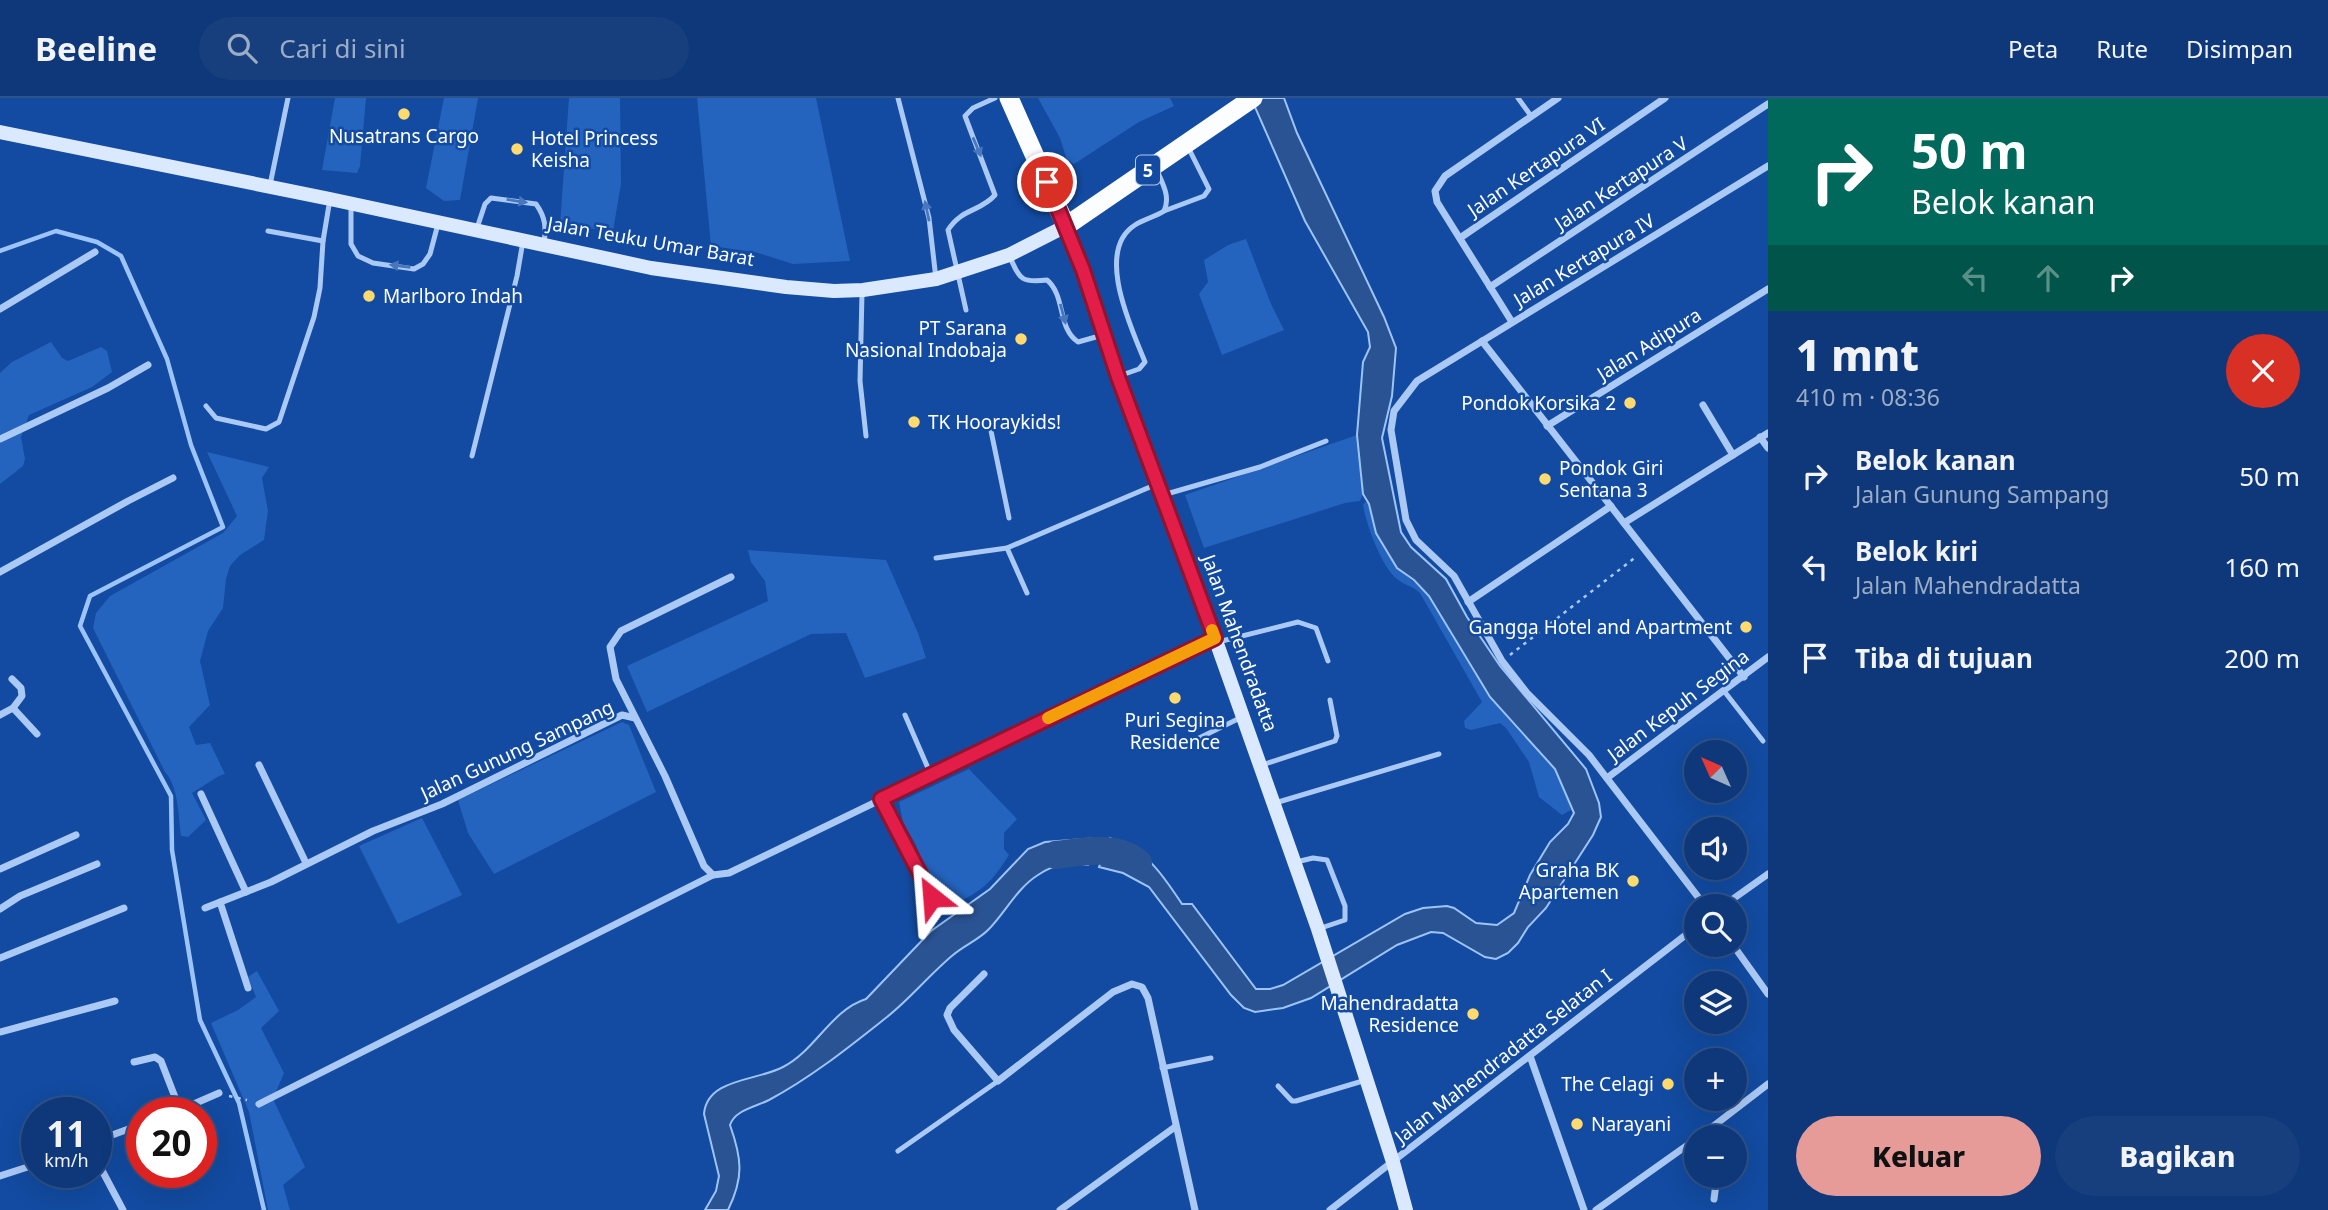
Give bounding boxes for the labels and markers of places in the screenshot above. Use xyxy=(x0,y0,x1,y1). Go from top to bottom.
marker: Nusatrans Cargo xyxy=(396,106,412,122)
place label: Nusatrans Cargo xyxy=(329,123,479,149)
place label: Hotel Princess Keisha xyxy=(531,125,658,173)
marker: Hotel Princess Keisha xyxy=(509,141,525,157)
pin xyxy=(1017,152,1077,212)
place label: Marlboro Indah xyxy=(383,283,523,309)
marker: Marlboro Indah xyxy=(361,288,377,304)
place label: PT Sarana Nasional Indobaja xyxy=(845,315,1007,363)
marker: PT Sarana Nasional Indobaja xyxy=(1013,331,1029,347)
place label: Pondok Korsika 2 xyxy=(1461,390,1616,416)
marker: Pondok Korsika 2 xyxy=(1622,395,1638,411)
place label: TK Hooraykids! xyxy=(928,409,1061,435)
marker: TK Hooraykids! xyxy=(906,414,922,430)
place label: Pondok Giri Sentana 3 xyxy=(1559,455,1663,503)
marker: Pondok Giri Sentana 3 xyxy=(1537,471,1553,487)
place label: Gangga Hotel and Apartment xyxy=(1469,614,1732,640)
marker: Gangga Hotel and Apartment xyxy=(1738,619,1754,635)
marker: Puri Segina Residence xyxy=(1167,690,1183,706)
place label: Puri Segina Residence xyxy=(1124,707,1226,755)
place label: Graha BK Apartemen xyxy=(1519,857,1619,905)
marker: Graha BK Apartemen xyxy=(1625,873,1641,889)
place label: Mahendradatta Residence xyxy=(1320,990,1459,1038)
marker: Mahendradatta Residence xyxy=(1465,1006,1481,1022)
place label: The Celagi xyxy=(1561,1071,1654,1097)
marker: The Celagi xyxy=(1660,1076,1676,1092)
place label: Narayani xyxy=(1591,1111,1671,1137)
marker: Narayani xyxy=(1569,1116,1585,1132)

